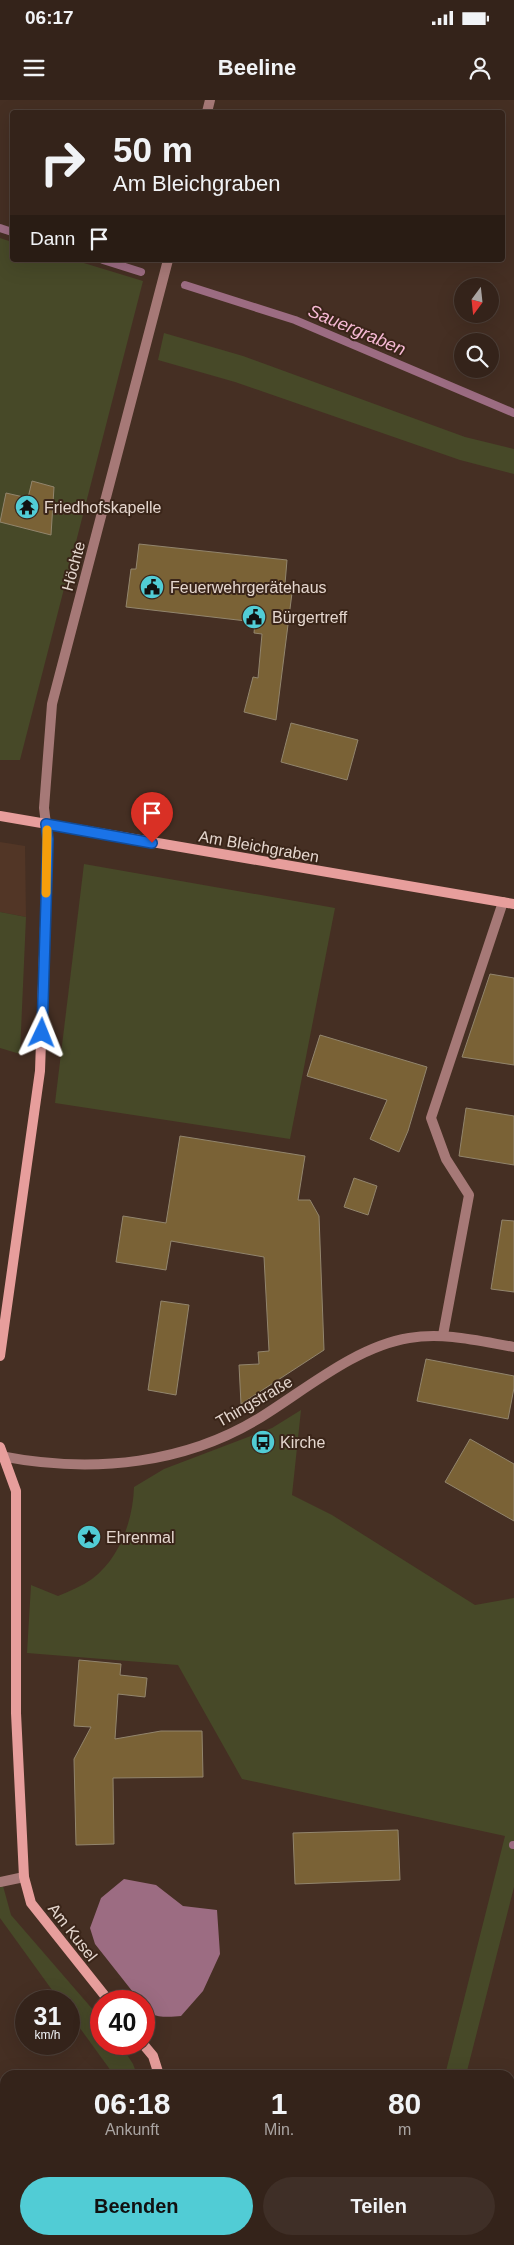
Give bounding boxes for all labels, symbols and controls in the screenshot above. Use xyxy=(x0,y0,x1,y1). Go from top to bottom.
text: 06:17 xyxy=(25,7,74,28)
icon: menu xyxy=(20,54,48,82)
icon: person xyxy=(466,54,494,82)
text: Beeline xyxy=(218,55,296,80)
icon: right xyxy=(30,130,95,195)
text: 50 m xyxy=(113,130,193,169)
text: Am Bleichgraben xyxy=(113,171,281,196)
icon: arrive xyxy=(85,225,113,253)
text: Dann xyxy=(30,228,75,249)
north arrow xyxy=(454,278,499,322)
map controls xyxy=(454,278,499,378)
water label: Sauergraben xyxy=(305,300,409,360)
button: search xyxy=(454,333,499,378)
temple icon: Friedhofskapelle xyxy=(14,494,40,520)
place label: Friedhofskapelle xyxy=(44,499,162,516)
street label: Höchte xyxy=(59,539,88,593)
public building icon: Feuerwehrgerätehaus xyxy=(139,574,165,600)
place label: Feuerwehrgerätehaus xyxy=(170,579,327,596)
public building icon: Bürgertreff xyxy=(241,604,267,630)
place label: Bürgertreff xyxy=(272,609,348,626)
pin xyxy=(131,792,173,843)
icon: arrive xyxy=(138,799,166,827)
street label: Am Bleichgraben xyxy=(197,828,320,865)
position arrow xyxy=(15,1006,67,1058)
street label: Thingstraße xyxy=(213,1373,296,1430)
bus stop icon: Kirche xyxy=(250,1429,276,1455)
place label: Kirche xyxy=(280,1434,325,1451)
place icon: Ehrenmal xyxy=(76,1524,102,1550)
place label: Ehrenmal xyxy=(106,1529,174,1546)
street label: Am Kusel xyxy=(45,1900,100,1965)
speed limit sign: 40 xyxy=(90,1990,155,2055)
text: 31 xyxy=(34,2002,61,2030)
text: km/h xyxy=(34,2028,61,2042)
text: 06:18 xyxy=(94,2087,170,2120)
text: 1 xyxy=(271,2087,288,2120)
text: 80 xyxy=(388,2087,421,2120)
text: Ankunft xyxy=(105,2121,159,2138)
text: Min. xyxy=(264,2121,294,2138)
text: m xyxy=(398,2121,411,2138)
button: Beenden xyxy=(20,2177,253,2235)
button: Teilen xyxy=(263,2177,495,2235)

